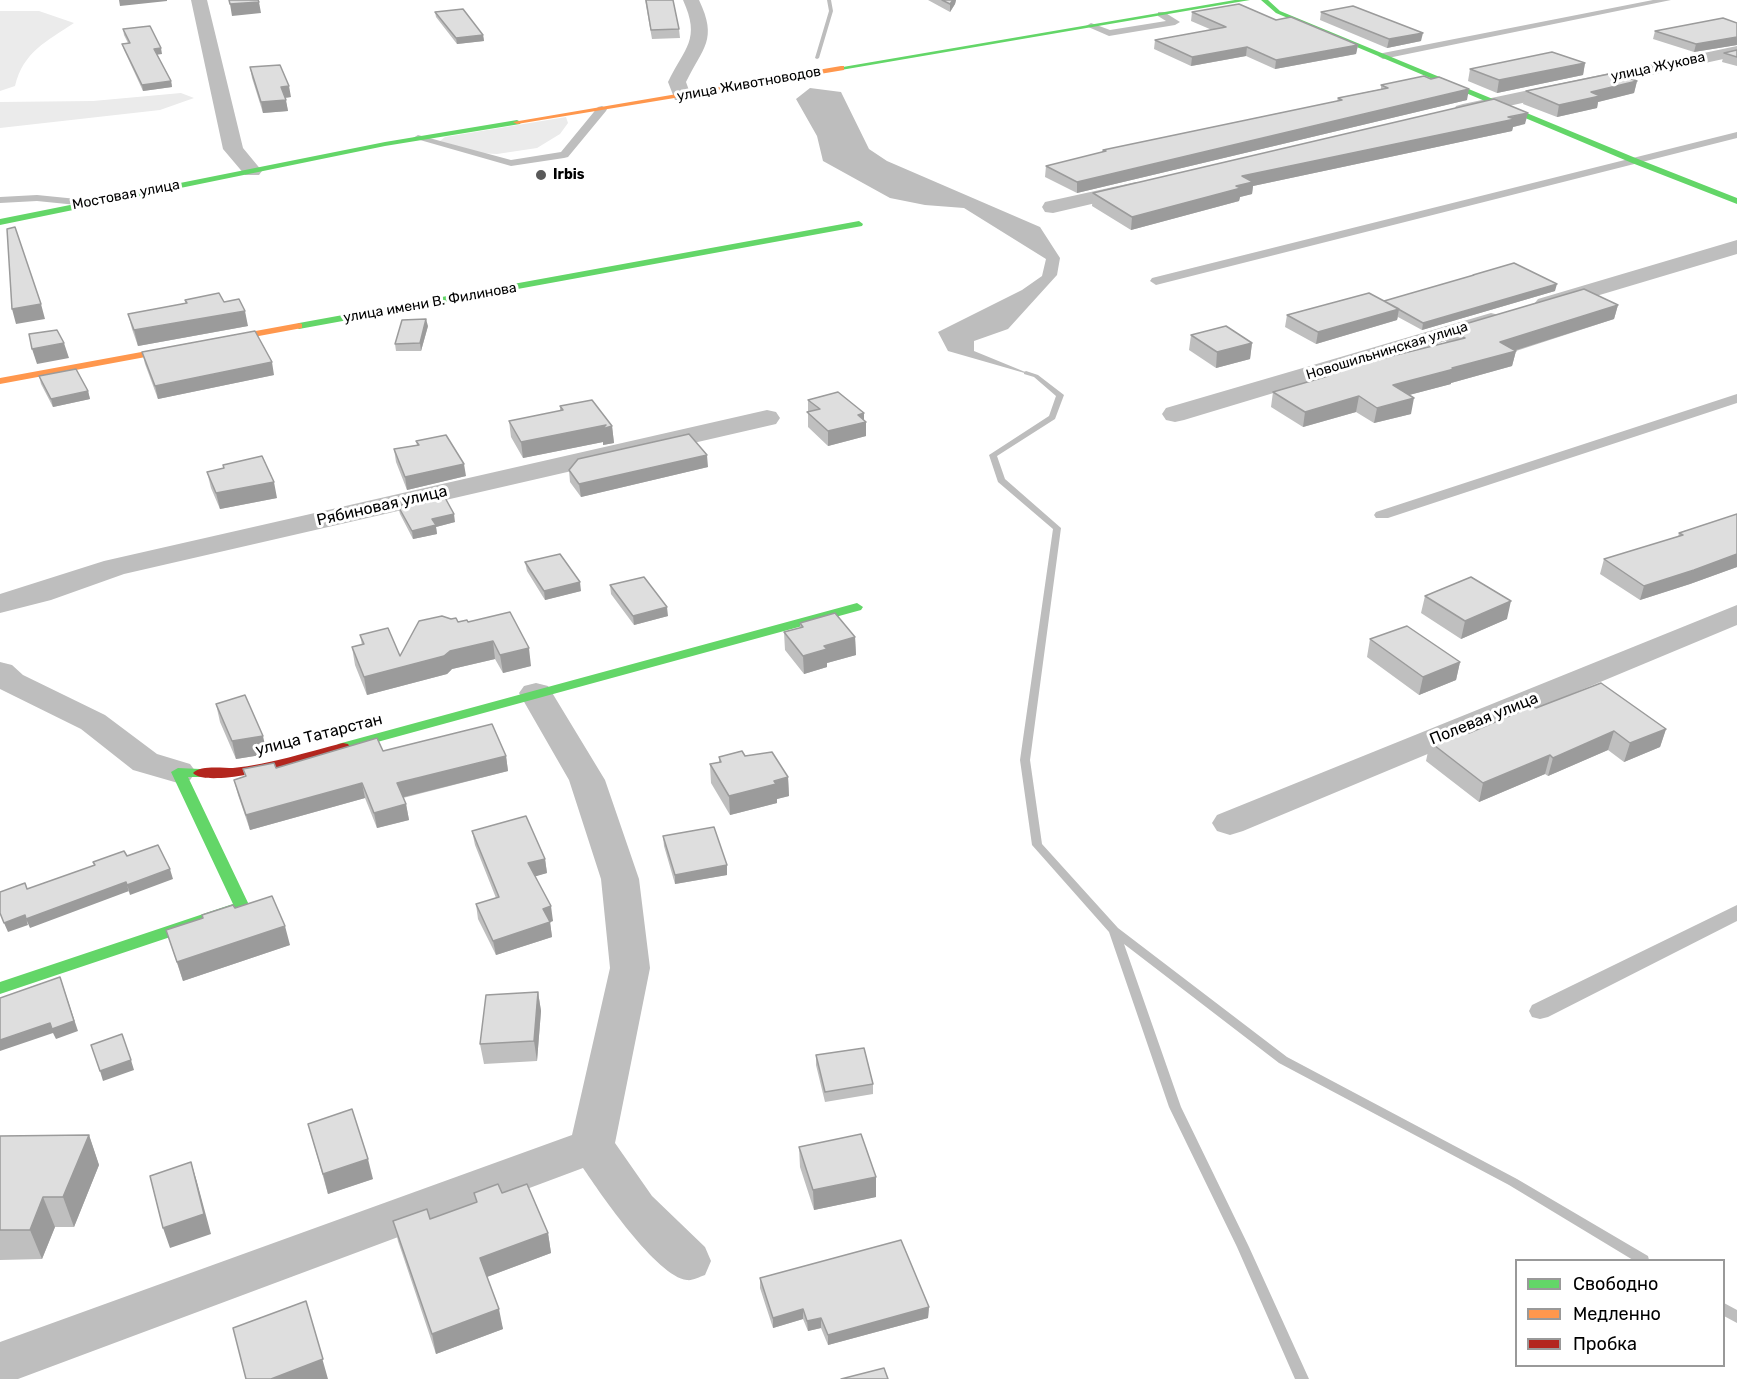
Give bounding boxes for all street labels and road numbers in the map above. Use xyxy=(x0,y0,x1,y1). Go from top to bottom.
street label: улица Жукова xyxy=(1609,49,1707,85)
street label: улица Животноводов xyxy=(676,63,822,105)
street label: Мостовая улица xyxy=(71,176,181,214)
street label: улица имени В. Филинова xyxy=(342,279,518,327)
street label: Новошильнинская улица xyxy=(1304,318,1470,384)
street label: Рябиновая улица xyxy=(315,482,449,530)
street label: Полевая улица xyxy=(1427,689,1541,749)
street label: улица Татарстан xyxy=(254,710,384,760)

